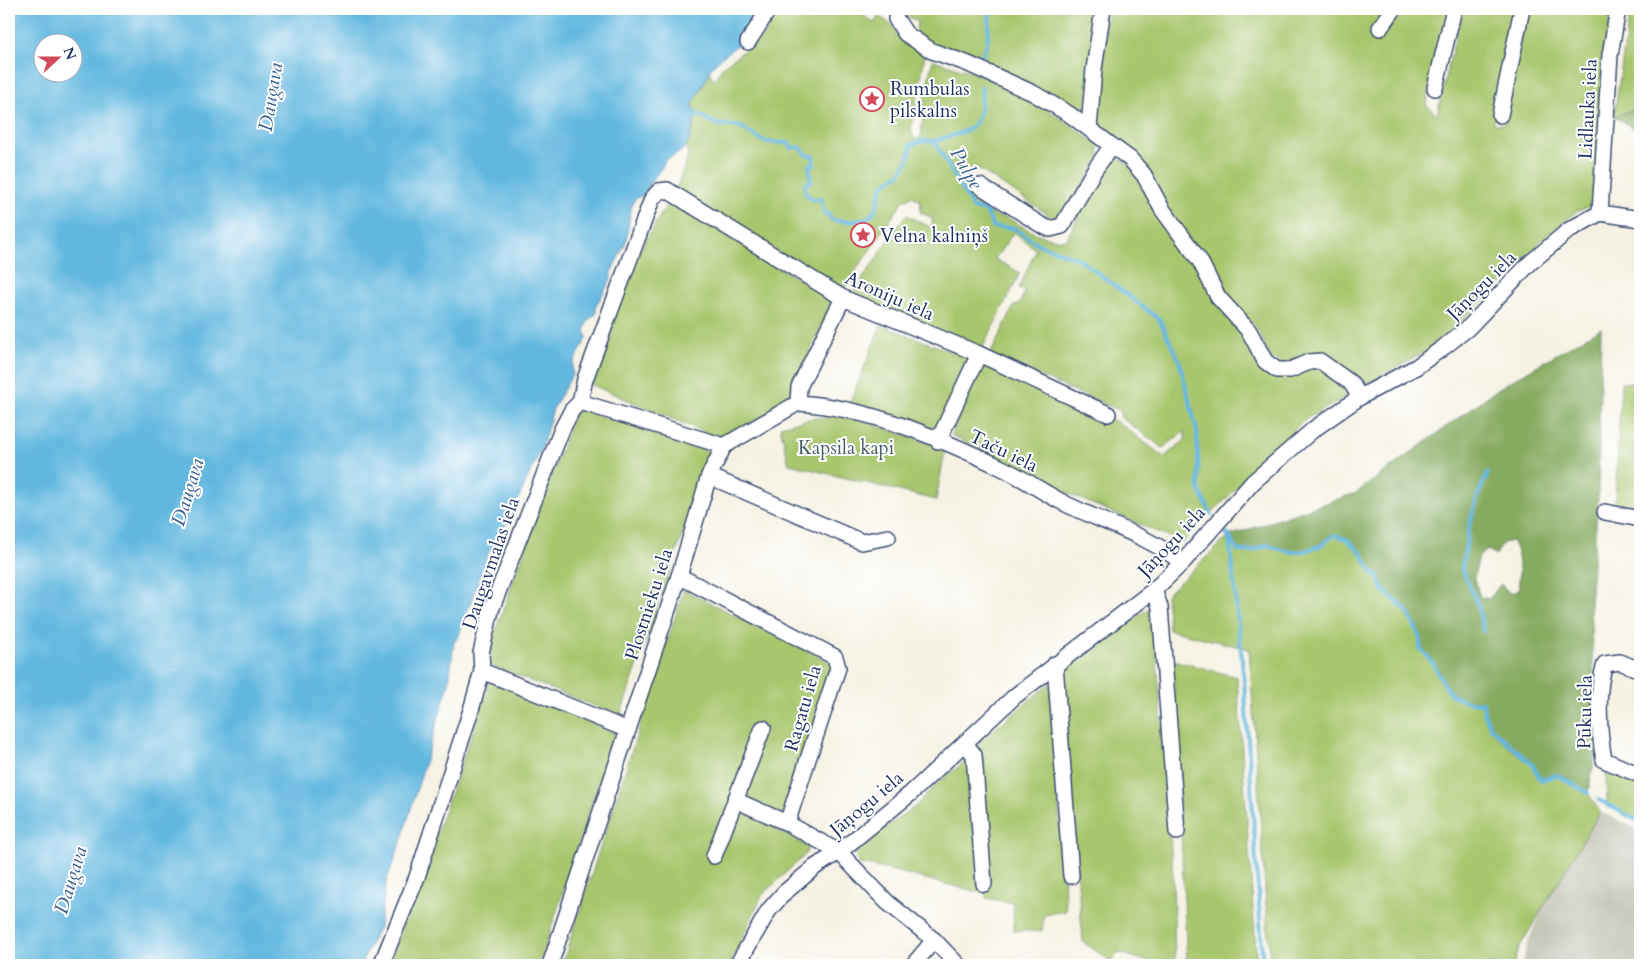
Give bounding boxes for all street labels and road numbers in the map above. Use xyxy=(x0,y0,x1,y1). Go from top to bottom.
street label: Lidlauka iela xyxy=(1572,58,1604,160)
street label: Jāņogu iela xyxy=(1439,245,1522,328)
street label: Aroniju iela xyxy=(841,265,938,327)
street label: Taču iela xyxy=(965,423,1042,479)
street label: Daugavmalas iela xyxy=(456,494,526,633)
street label: Jāņogu iela xyxy=(1130,500,1212,585)
street label: Plostnieku iela xyxy=(619,545,679,664)
street label: Ragatu iela xyxy=(778,662,828,755)
street label: Pūku iela xyxy=(1571,675,1599,749)
street label: Jāņogu iela xyxy=(822,765,909,844)

